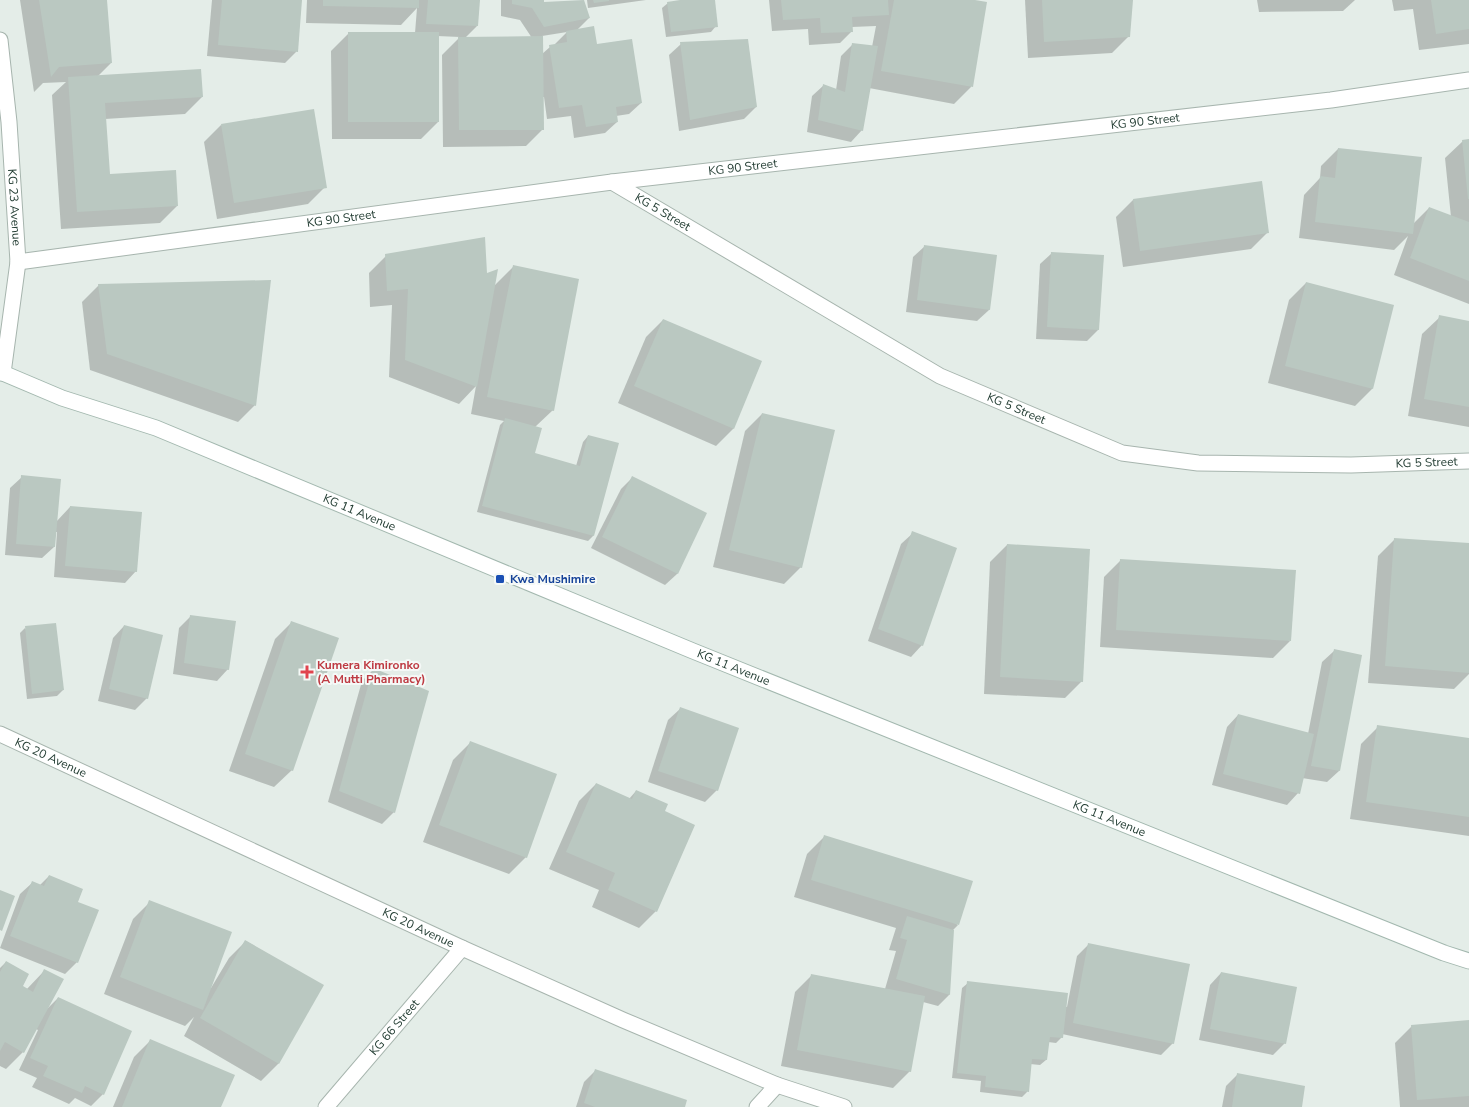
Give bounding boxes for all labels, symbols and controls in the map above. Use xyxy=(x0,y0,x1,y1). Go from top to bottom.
street label: KG 90 Street xyxy=(1110,109,1181,133)
street label: KG 90 Street xyxy=(707,155,779,179)
street label: KG 23 Avenue xyxy=(4,168,25,246)
street label: KG 5 Street xyxy=(632,189,694,235)
street label: KG 90 Street xyxy=(306,206,377,231)
street label: KG 5 Street xyxy=(985,389,1049,428)
street label: KG 5 Street xyxy=(1395,453,1459,471)
street label: KG 11 Avenue xyxy=(321,490,398,535)
place label: Kwa Mushimire xyxy=(510,571,596,587)
marker: Kwa Mushimire xyxy=(494,573,506,585)
street label: KG 11 Avenue xyxy=(695,645,772,689)
place label: Kumera Kimironko (A Mutti Pharmacy) xyxy=(317,657,426,687)
marker: Kumera Kimironko (A Mutti Pharmacy) xyxy=(301,666,313,678)
street label: KG 20 Avenue xyxy=(12,734,89,781)
street label: KG 11 Avenue xyxy=(1071,797,1148,840)
street label: KG 20 Avenue xyxy=(380,904,457,951)
street label: KG 66 Street xyxy=(366,995,423,1059)

